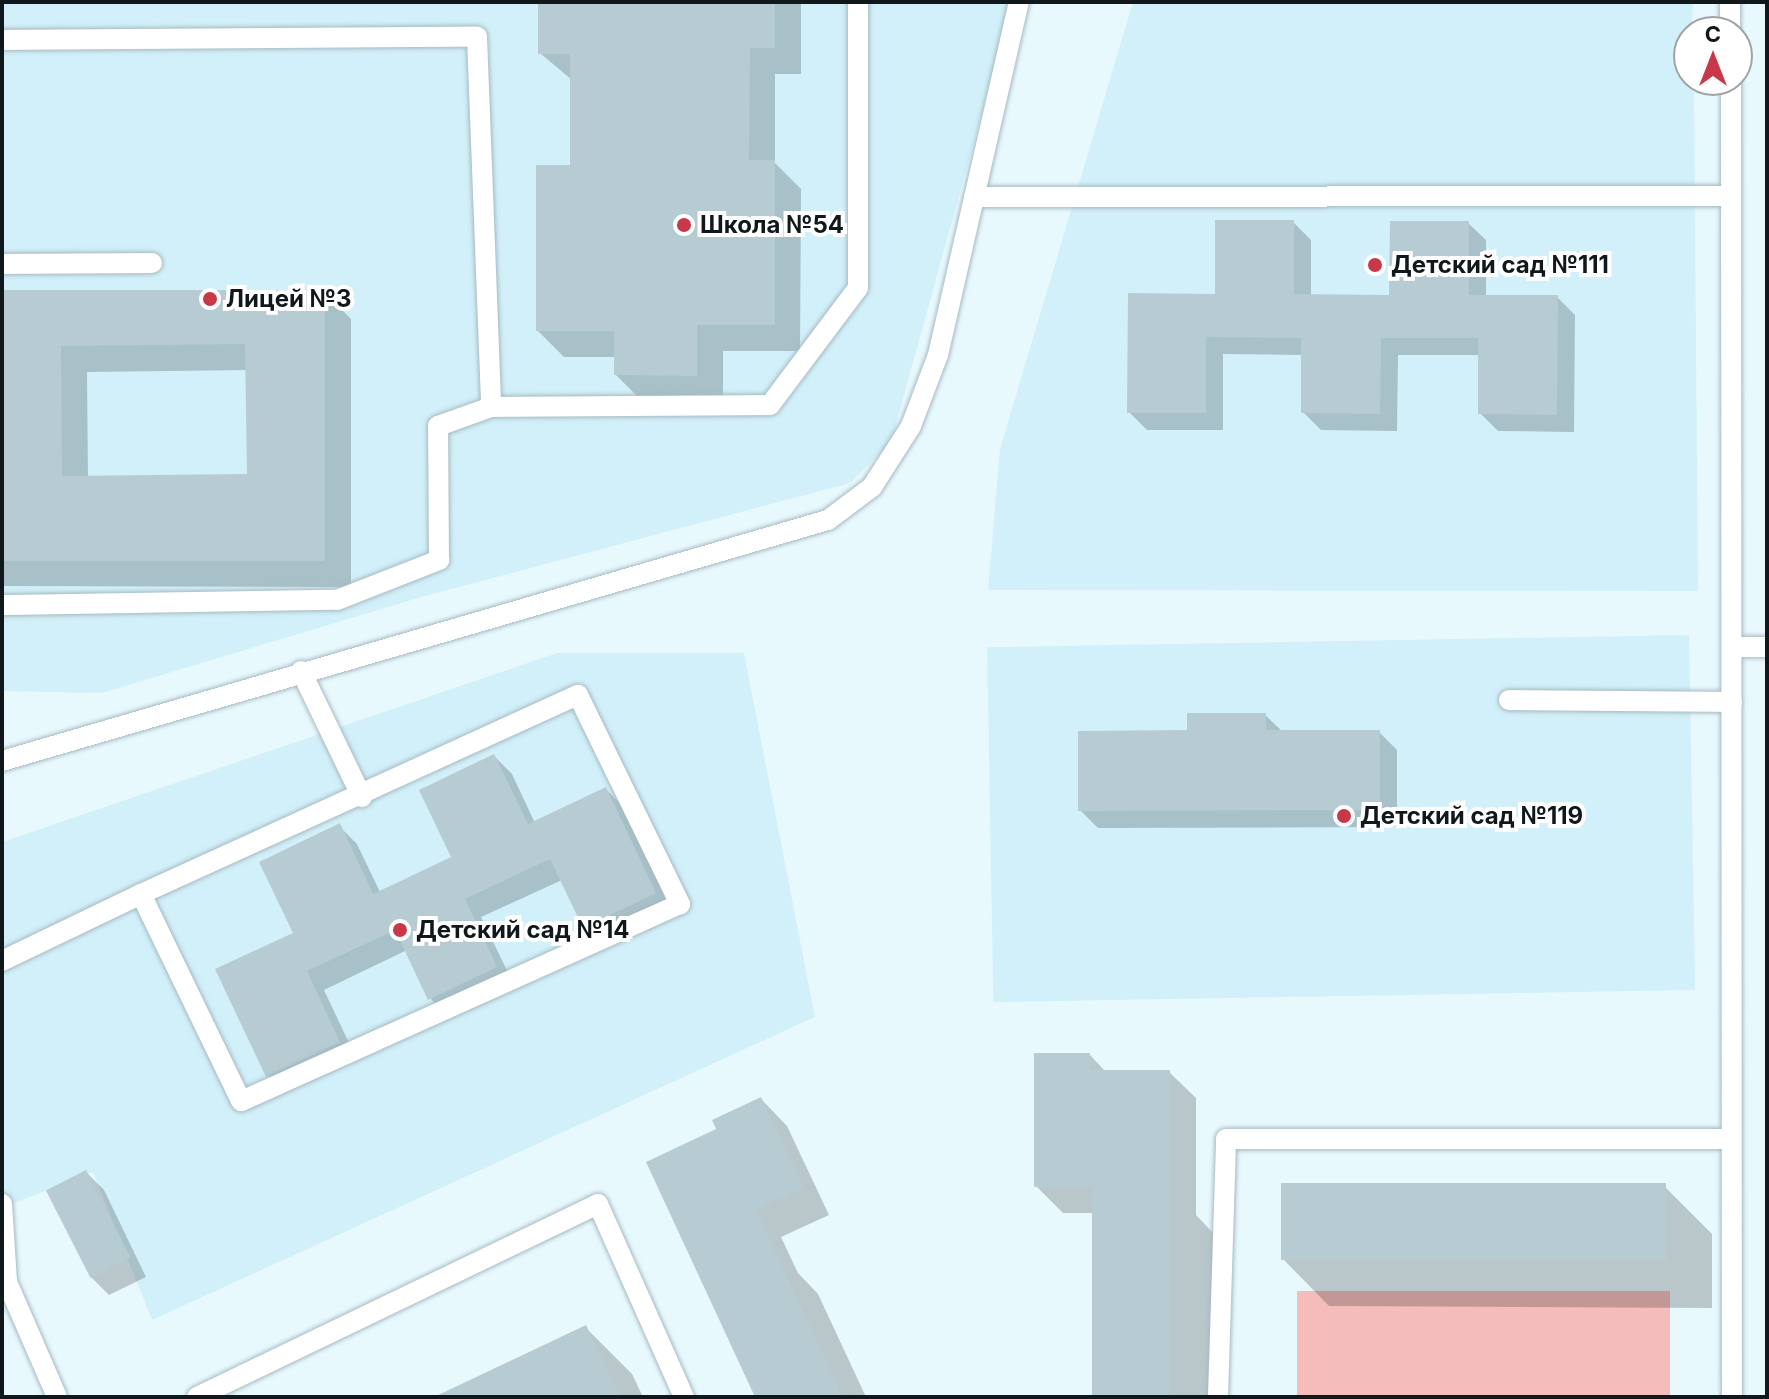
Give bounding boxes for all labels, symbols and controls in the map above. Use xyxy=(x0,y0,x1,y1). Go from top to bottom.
north arrow xyxy=(1673,16,1753,96)
text: С xyxy=(1705,21,1721,47)
place label: Школа №54 xyxy=(700,211,844,239)
marker: Школа №54 xyxy=(675,216,693,234)
place label: Детский сад №111 xyxy=(1391,251,1609,279)
marker: Детский сад №111 xyxy=(1366,256,1384,274)
place label: Лицей №3 xyxy=(226,285,352,313)
marker: Лицей №3 xyxy=(201,290,219,308)
place label: Детский сад №119 xyxy=(1360,802,1583,830)
marker: Детский сад №119 xyxy=(1335,807,1353,825)
place label: Детский сад №14 xyxy=(416,916,630,944)
marker: Детский сад №14 xyxy=(391,921,409,939)

